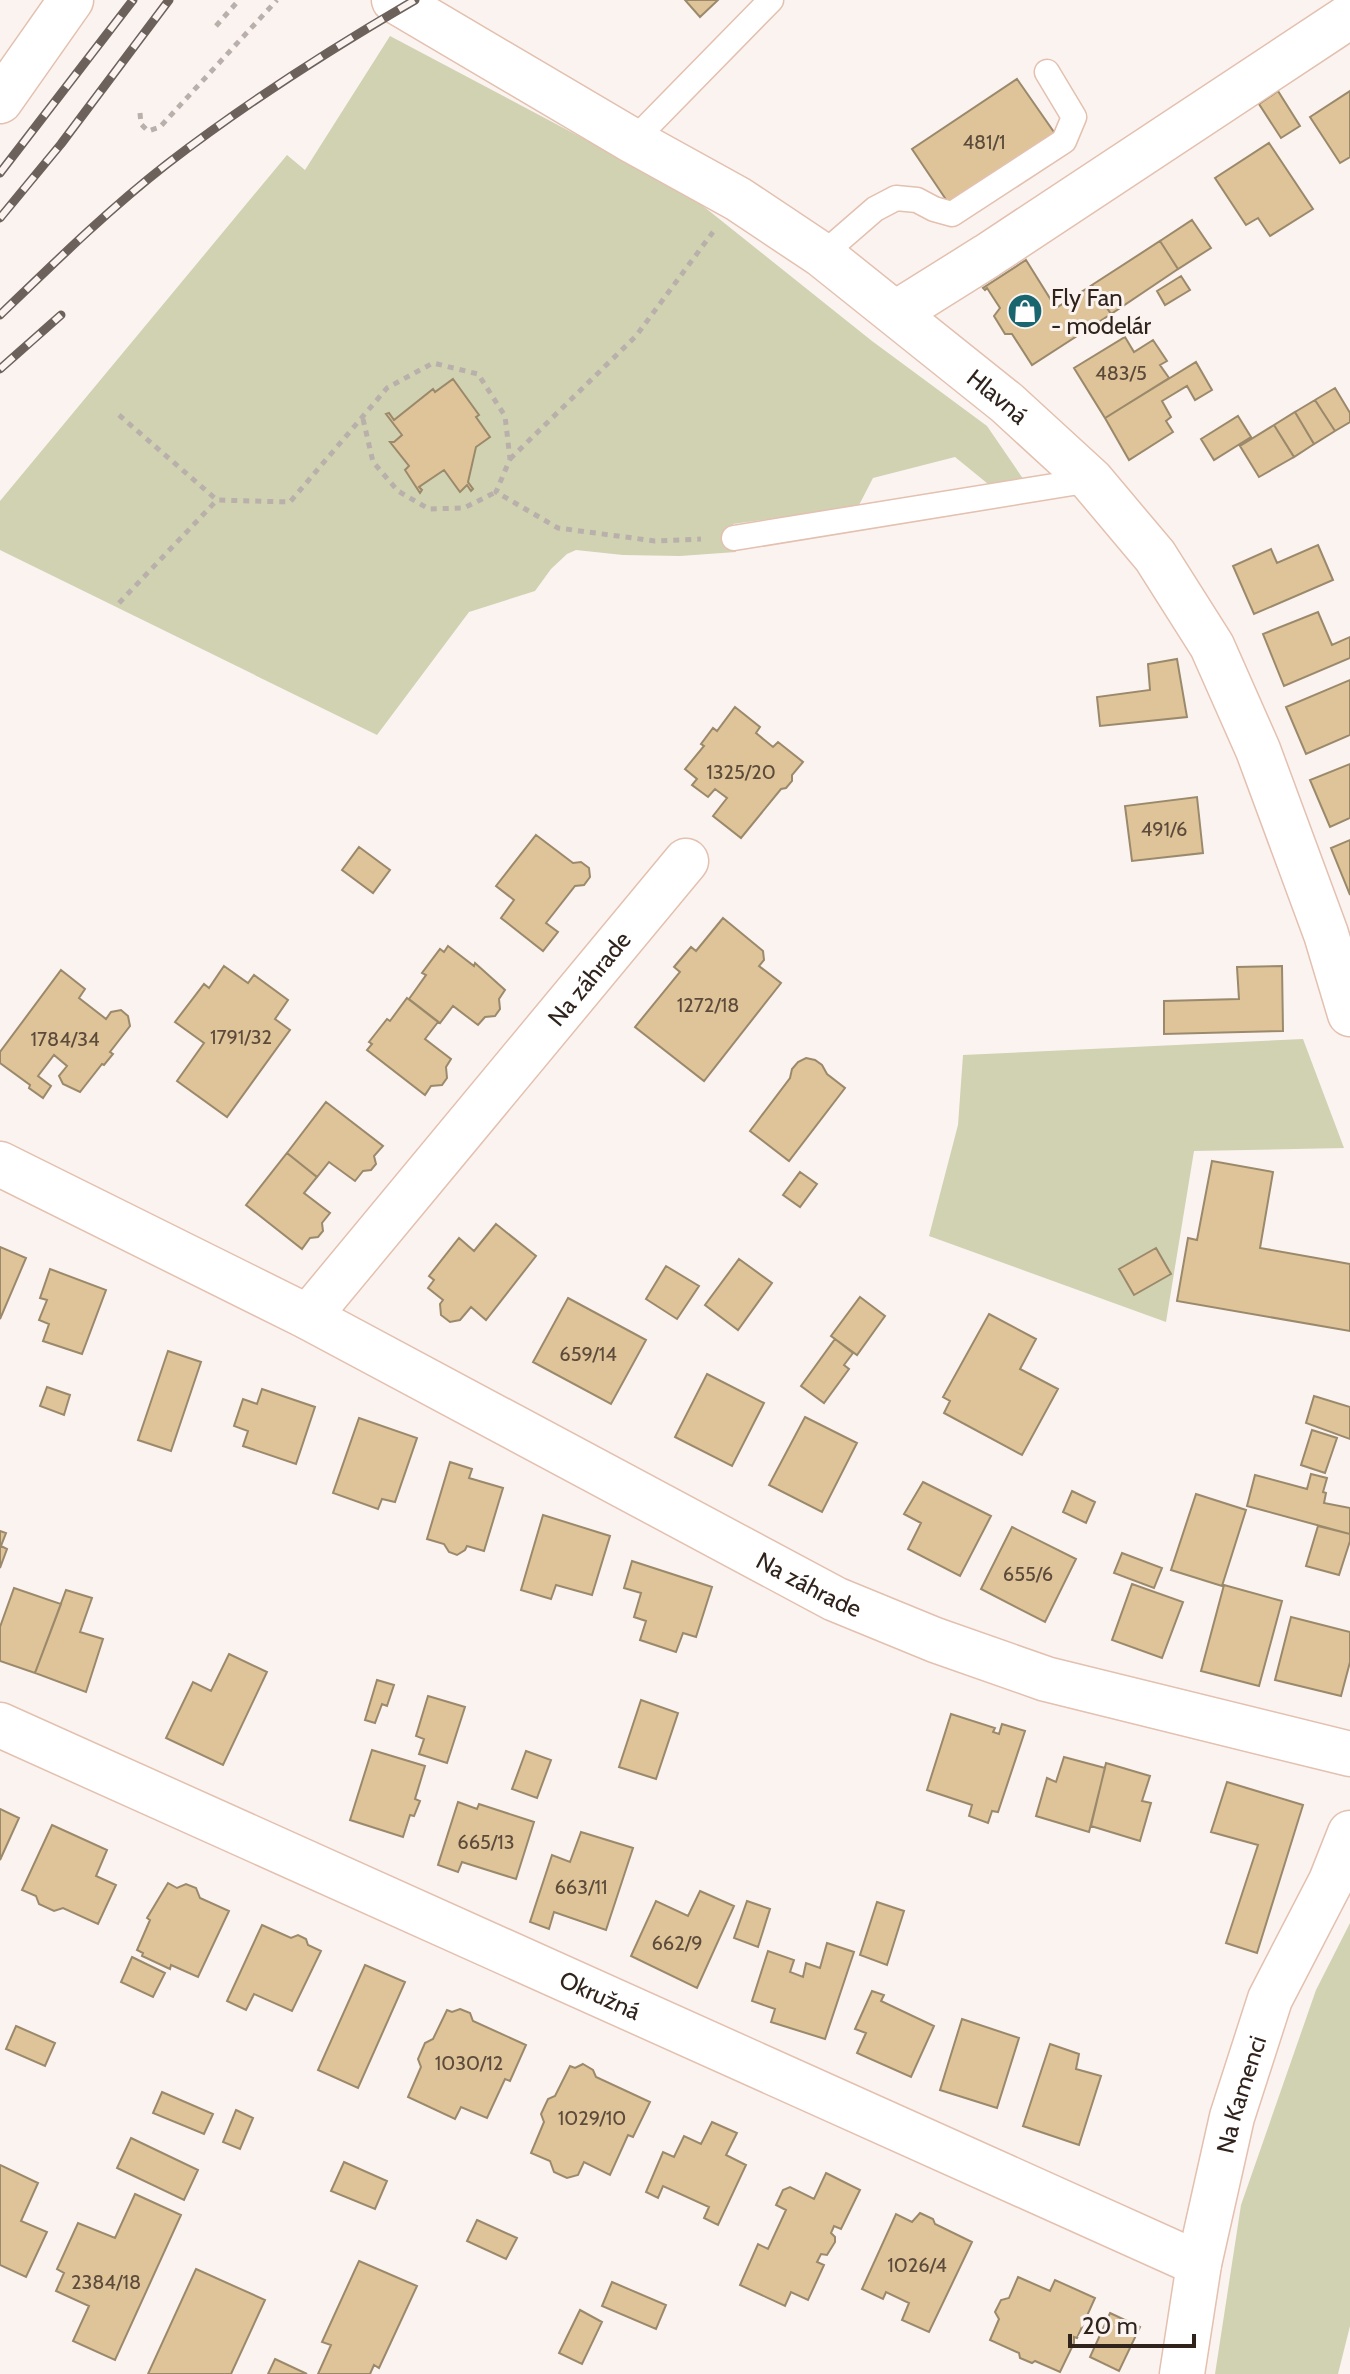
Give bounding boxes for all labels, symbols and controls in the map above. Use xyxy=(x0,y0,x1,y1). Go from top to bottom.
house number: 481/1 xyxy=(962,130,1006,154)
place label: Fly Fan - modelár xyxy=(1051,283,1152,340)
shop icon: Fly Fan - modelár xyxy=(1006,292,1044,330)
house number: 483/5 xyxy=(1095,361,1147,385)
street label: Hlavná xyxy=(962,363,1035,430)
house number: 1325/20 xyxy=(706,760,776,784)
house number: 491/6 xyxy=(1141,817,1187,841)
street label: Na záhrade xyxy=(541,925,636,1031)
house number: 1272/18 xyxy=(677,993,739,1017)
house number: 1791/32 xyxy=(210,1025,272,1049)
house number: 1784/34 xyxy=(30,1027,100,1051)
house number: 659/14 xyxy=(559,1342,617,1366)
street label: Na záhrade xyxy=(752,1545,866,1623)
house number: 655/6 xyxy=(1003,1562,1053,1586)
house number: 665/13 xyxy=(457,1830,515,1854)
house number: 663/11 xyxy=(554,1875,608,1899)
house number: 662/9 xyxy=(651,1931,703,1955)
street label: Okružná xyxy=(555,1964,646,2026)
street label: Na Kamenci xyxy=(1210,2032,1272,2156)
house number: 1030/12 xyxy=(435,2051,503,2075)
house number: 1029/10 xyxy=(558,2106,626,2130)
house number: 1026/4 xyxy=(887,2253,947,2277)
house number: 2384/18 xyxy=(71,2270,141,2294)
scale bar xyxy=(1070,2298,1194,2348)
text: 20 m xyxy=(1082,2311,1138,2340)

